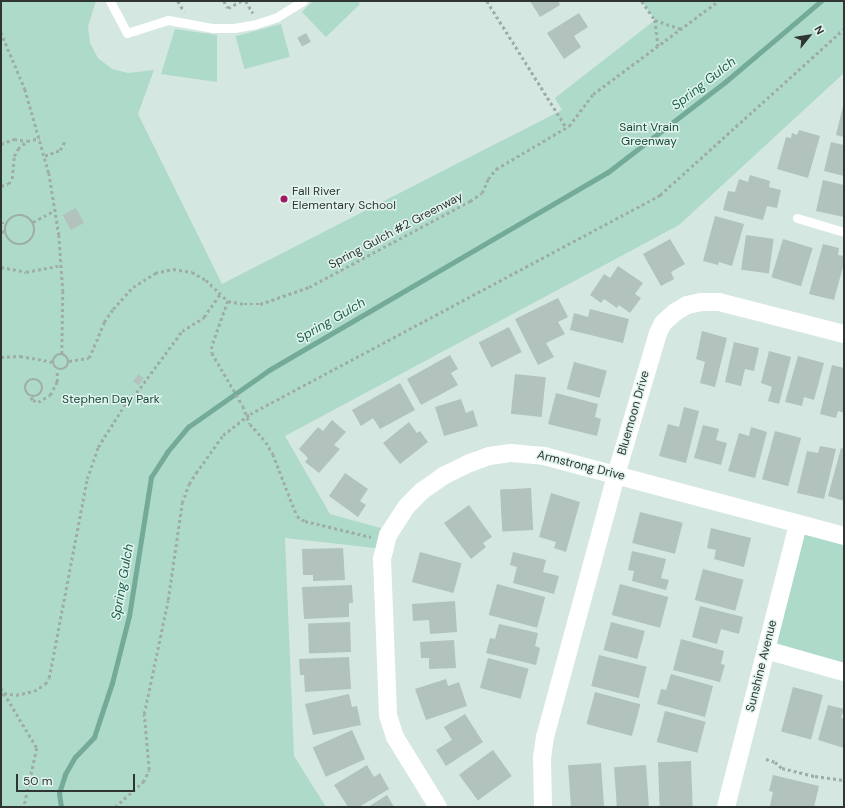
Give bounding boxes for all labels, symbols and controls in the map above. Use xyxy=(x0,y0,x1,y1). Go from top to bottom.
north arrow xyxy=(789,16,829,56)
text: N xyxy=(811,23,827,37)
water label: Spring Gulch xyxy=(669,54,739,114)
park label: Saint Vrain Greenway xyxy=(619,121,679,149)
place label: Fall River Elementary School xyxy=(292,185,396,213)
street label: Spring Gulch #2 Greenway xyxy=(327,190,465,272)
marker: Fall River Elementary School xyxy=(279,194,289,204)
water label: Spring Gulch xyxy=(294,295,368,347)
street label: Bluemoon Drive xyxy=(615,369,653,457)
park label: Stephen Day Park xyxy=(62,393,160,407)
street label: Armstrong Drive xyxy=(536,448,626,484)
water label: Spring Gulch xyxy=(109,543,137,621)
street label: Sunshine Avenue xyxy=(744,619,780,713)
scale bar xyxy=(18,766,137,792)
text: 50 m xyxy=(23,773,52,789)

